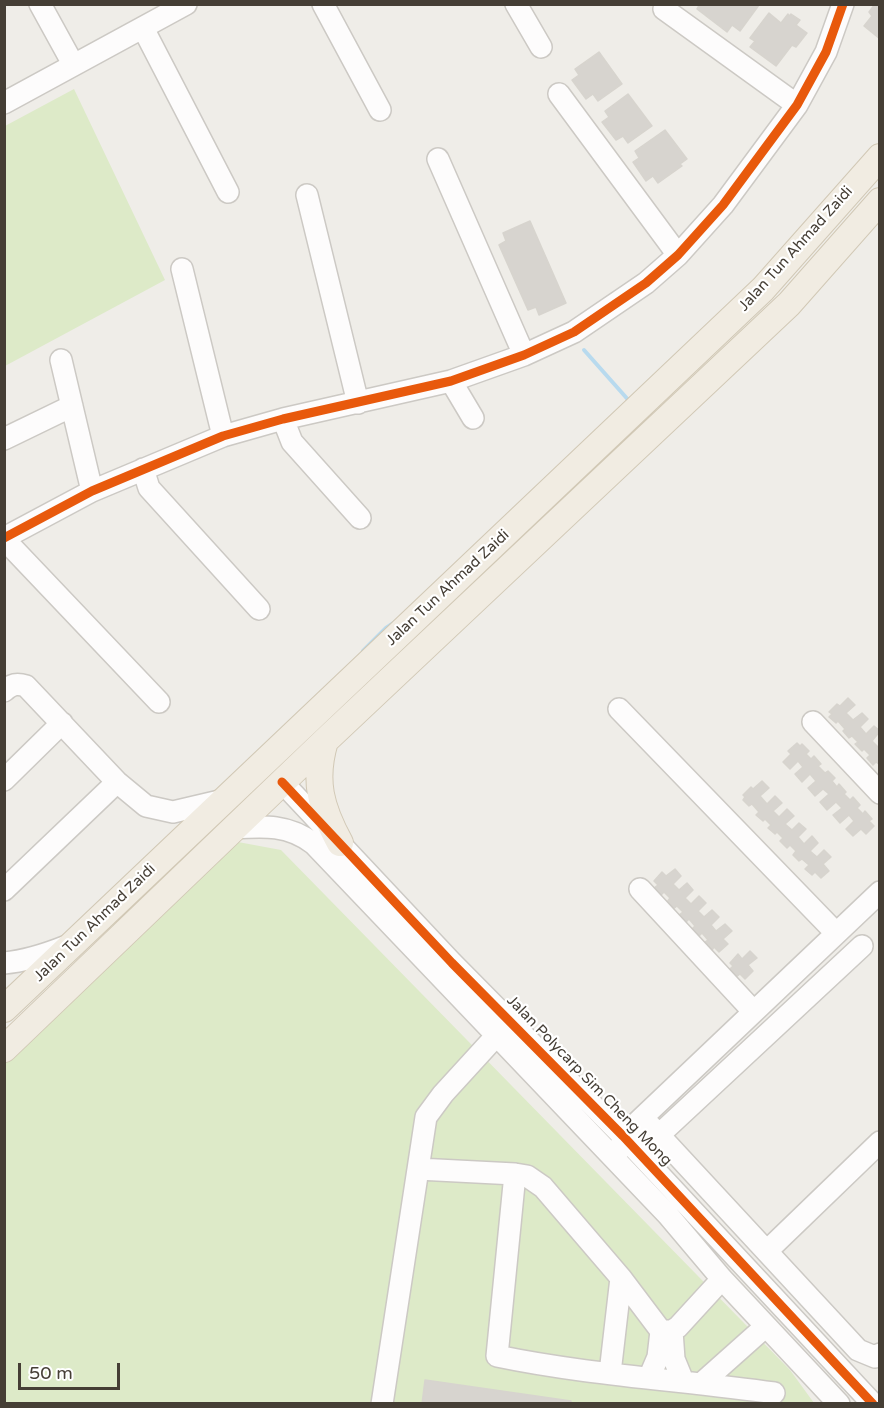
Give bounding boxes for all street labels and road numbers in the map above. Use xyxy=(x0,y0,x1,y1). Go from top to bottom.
street label: Jalan Tun Ahmad Zaidi xyxy=(735,183,857,315)
street label: Jalan Tun Ahmad Zaidi xyxy=(383,526,513,650)
street label: Jalan Tun Ahmad Zaidi xyxy=(31,860,159,986)
street label: Jalan Polycarp Sim Cheng Mong xyxy=(503,992,675,1170)

